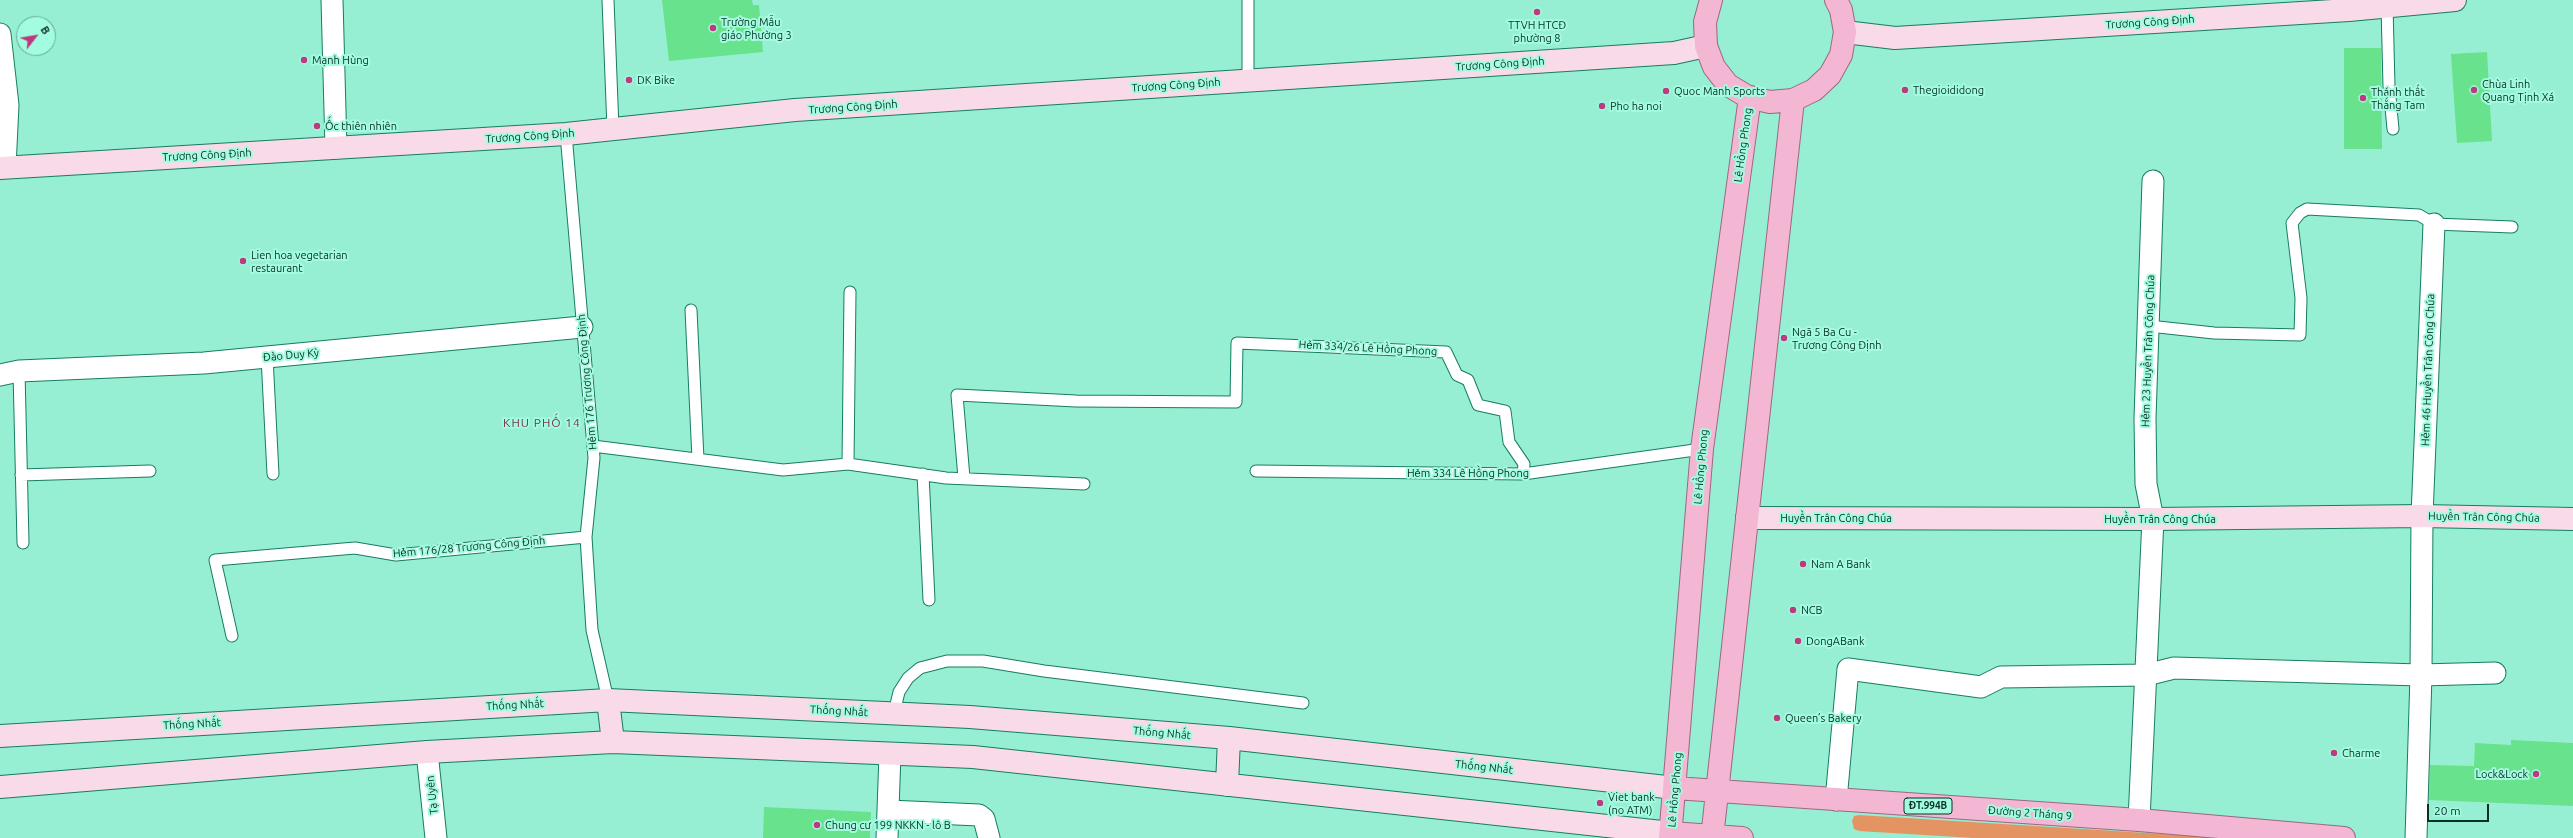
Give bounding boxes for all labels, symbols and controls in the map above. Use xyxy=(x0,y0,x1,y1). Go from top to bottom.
marker: TTVH HTCĐ phường 8 xyxy=(1532,7,1542,17)
street label: Trương Công Định xyxy=(2105,12,2195,32)
place label: Trường Mẫu giáo Phường 3 xyxy=(721,15,792,41)
north arrow xyxy=(16,16,56,56)
place label: TTVH HTCĐ phường 8 xyxy=(1508,18,1566,44)
marker: Trường Mẫu giáo Phường 3 xyxy=(708,23,718,33)
text: B xyxy=(38,24,52,37)
place label: Mạnh Hùng xyxy=(312,53,369,67)
street label: Trương Công Định xyxy=(1455,54,1545,74)
marker: Mạnh Hùng xyxy=(299,55,309,65)
place label: DK Bike xyxy=(637,73,675,87)
marker: DK Bike xyxy=(624,75,634,85)
street label: Trương Công Định xyxy=(1131,75,1221,95)
place label: Chùa Linh Quang Tịnh Xá xyxy=(2482,77,2554,103)
place label: Thegioididong xyxy=(1913,83,1984,97)
place label: Quoc Manh Sports xyxy=(1674,84,1765,98)
marker: Thegioididong xyxy=(1900,85,1910,95)
place label: Thánh thất Thắng Tam xyxy=(2371,85,2425,111)
marker: Chùa Linh Quang Tịnh Xá xyxy=(2469,85,2479,95)
marker: Quoc Manh Sports xyxy=(1661,86,1671,96)
marker: Thánh thất Thắng Tam xyxy=(2358,93,2368,103)
street label: Trương Công Định xyxy=(808,97,898,117)
place label: Pho ha noi xyxy=(1610,99,1662,113)
marker: Pho ha noi xyxy=(1597,101,1607,111)
street label: Lê Hồng Phong xyxy=(1731,107,1755,183)
place label: Ốc thiên nhiên xyxy=(325,119,397,133)
marker: Ốc thiên nhiên xyxy=(312,121,322,131)
street label: Trương Công Định xyxy=(485,126,575,146)
street label: Trương Công Định xyxy=(162,146,252,164)
place label: Lien hoa vegetarian restaurant xyxy=(251,248,348,274)
marker: Lien hoa vegetarian restaurant xyxy=(238,256,248,266)
street label: Hẻm 23 Huyền Trân Công Chúa xyxy=(2139,275,2157,427)
street label: Hẻm 46 Huyền Trân Công Chúa xyxy=(2419,294,2437,446)
street label: Hẻm 176 Trương Công Định xyxy=(574,313,600,451)
place label: Ngã 5 Ba Cu - Trương Công Định xyxy=(1792,325,1881,351)
marker: Ngã 5 Ba Cu - Trương Công Định xyxy=(1779,333,1789,343)
street label: Hẻm 334/26 Lê Hồng Phong xyxy=(1298,338,1438,358)
street label: Đào Duy Kỳ xyxy=(262,346,320,364)
district label: KHU PHỐ 14 xyxy=(503,416,581,430)
street label: Lê Hồng Phong xyxy=(1691,429,1711,505)
street label: Hẻm 334 Lê Hồng Phong xyxy=(1407,466,1529,480)
street label: Huyền Trân Công Chúa xyxy=(2428,509,2540,525)
street label: Huyền Trân Công Chúa xyxy=(1780,511,1892,525)
street label: Huyền Trân Công Chúa xyxy=(2104,512,2216,526)
street label: Hẻm 176/28 Trương Công Định xyxy=(392,534,546,560)
place label: Nam A Bank xyxy=(1811,557,1871,571)
marker: Nam A Bank xyxy=(1798,559,1808,569)
place label: NCB xyxy=(1801,603,1823,617)
marker: NCB xyxy=(1788,605,1798,615)
place label: DongABank xyxy=(1806,634,1864,648)
marker: DongABank xyxy=(1793,636,1803,646)
street label: Thống Nhất xyxy=(486,697,544,713)
street label: Thống Nhất xyxy=(810,703,868,719)
place label: Queen’s Bakery xyxy=(1785,711,1862,725)
marker: Queen’s Bakery xyxy=(1772,713,1782,723)
street label: Thống Nhất xyxy=(163,716,221,732)
street label: Thống Nhất xyxy=(1133,724,1191,742)
place label: Charme xyxy=(2342,746,2380,760)
marker: Charme xyxy=(2329,748,2339,758)
street label: Lê Hồng Phong xyxy=(1665,752,1685,828)
street label: Thống Nhất xyxy=(1454,757,1514,777)
place label: Lock&Lock xyxy=(2475,767,2528,781)
marker: Lock&Lock xyxy=(2531,769,2541,779)
street label: Tạ Uyên xyxy=(423,775,441,815)
place label: Viet bank (no ATM) xyxy=(1608,790,1655,816)
scale bar xyxy=(2429,796,2491,822)
marker: Viet bank (no ATM) xyxy=(1595,798,1605,808)
road number: ĐT.994B xyxy=(1904,798,1952,814)
street label: Đường 2 Tháng 9 xyxy=(1988,803,2072,823)
text: 20 m xyxy=(2434,804,2461,817)
place label: Chung cư 199 NKKN - lô B xyxy=(825,818,951,832)
marker: Chung cư 199 NKKN - lô B xyxy=(812,820,822,830)

